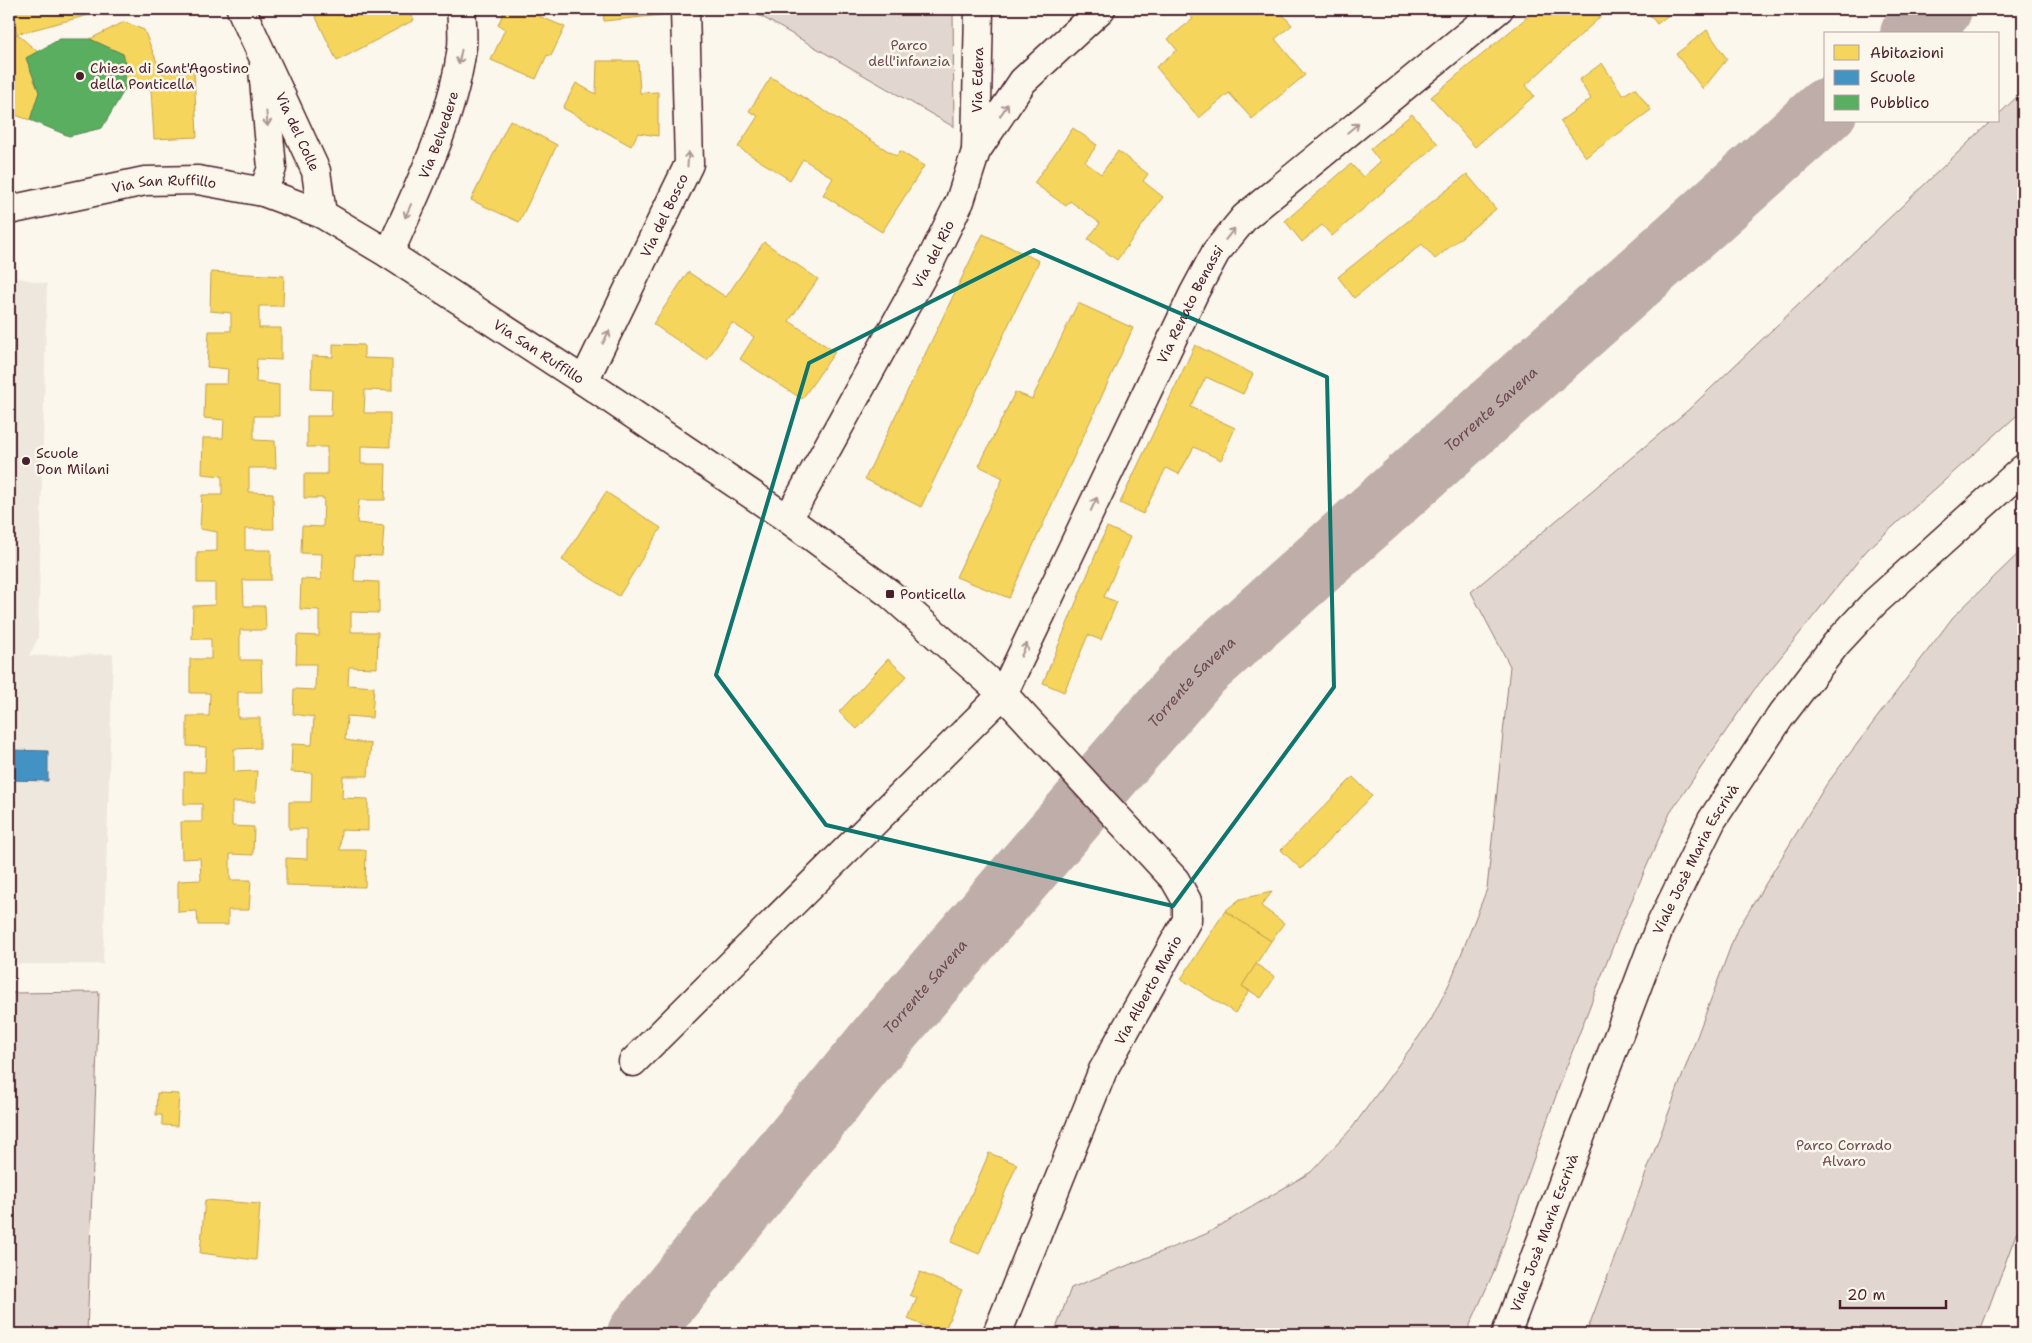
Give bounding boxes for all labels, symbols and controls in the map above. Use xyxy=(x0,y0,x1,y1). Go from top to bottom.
legend xyxy=(1824,32,2000,122)
park label: Parco dell'infanzia xyxy=(868,36,950,70)
text: Abitazioni xyxy=(1870,43,1944,63)
street label: Via Edera xyxy=(968,47,987,113)
one-way arrow xyxy=(454,49,464,65)
place label: Chiesa di Sant'Agostino della Ponticella xyxy=(90,59,249,93)
text: Scuole xyxy=(1870,67,1916,87)
marker: Chiesa di Sant'Agostino della Ponticella xyxy=(74,70,86,82)
street label: Via del Colle xyxy=(272,89,324,174)
street label: Via Belvedere xyxy=(414,89,462,182)
text: Pubblico xyxy=(1870,93,1929,113)
one-way arrow xyxy=(998,103,1009,117)
one-way arrow xyxy=(262,110,272,126)
one-way arrow xyxy=(1346,123,1359,134)
one-way arrow xyxy=(684,151,693,167)
street label: Via San Ruffillo xyxy=(110,171,218,197)
street label: Via del Bosco xyxy=(636,171,692,260)
one-way arrow xyxy=(402,203,412,218)
street label: Via del Rio xyxy=(908,217,958,291)
one-way arrow xyxy=(1225,228,1236,241)
street label: Via Renato Benassi xyxy=(1153,241,1227,367)
street label: Via San Ruffillo xyxy=(490,315,588,388)
one-way arrow xyxy=(601,330,611,345)
water label: Torrente Savena xyxy=(1440,362,1542,457)
place label: Scuole Don Milani xyxy=(36,444,109,478)
marker: Scuole Don Milani xyxy=(20,455,32,467)
one-way arrow xyxy=(1089,496,1099,511)
place label: Ponticella xyxy=(900,585,966,603)
marker: Ponticella xyxy=(884,588,896,600)
water label: Torrente Savena xyxy=(1143,632,1240,732)
one-way arrow xyxy=(1020,643,1029,658)
street label: Viale Josè Maria Escrivà xyxy=(1649,780,1743,937)
street label: Via Alberto Mario xyxy=(1110,932,1186,1048)
water label: Torrente Savena xyxy=(879,935,972,1039)
park label: Parco Corrado Alvaro xyxy=(1796,1136,1892,1170)
street label: Viale Josè Maria Escrivà xyxy=(1506,1151,1582,1315)
scale bar xyxy=(1840,1278,1946,1310)
text: 20 m xyxy=(1847,1285,1886,1305)

